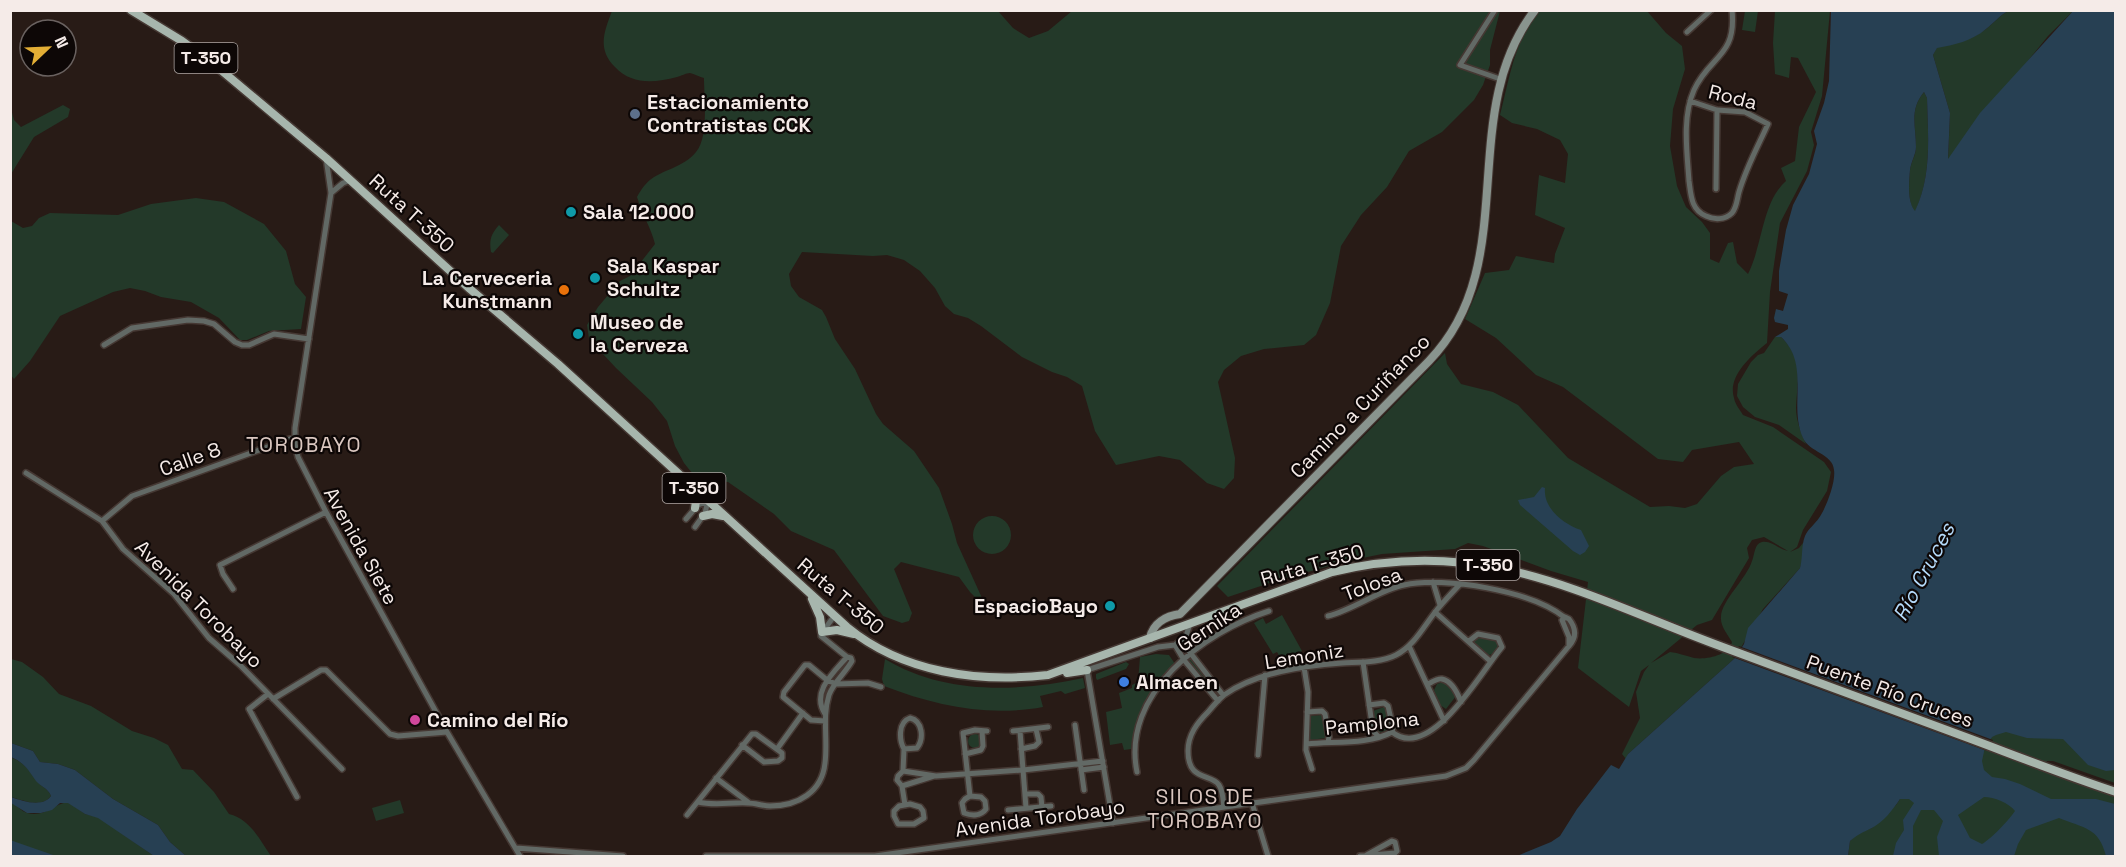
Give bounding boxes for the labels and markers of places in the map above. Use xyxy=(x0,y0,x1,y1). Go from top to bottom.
place label: Estacionamiento Contratistas CCK xyxy=(647,89,811,138)
marker: Estacionamiento Contratistas CCK xyxy=(628,107,642,121)
place label: Sala 12.000 xyxy=(583,199,694,225)
marker: Sala 12.000 xyxy=(564,205,578,219)
place label: Sala Kaspar Schultz xyxy=(607,253,719,302)
place label: La Cerveceria Kunstmann xyxy=(422,265,552,314)
marker: Sala Kaspar Schultz xyxy=(588,271,602,285)
marker: La Cerveceria Kunstmann xyxy=(557,283,571,297)
place label: Museo de la Cerveza xyxy=(590,309,689,358)
marker: Museo de la Cerveza xyxy=(571,327,585,341)
place label: EspacioBayo xyxy=(974,593,1098,619)
marker: EspacioBayo xyxy=(1103,599,1117,613)
place label: Almacen xyxy=(1136,669,1218,695)
marker: Almacen xyxy=(1117,675,1131,689)
place label: Camino del Río xyxy=(427,707,568,733)
marker: Camino del Río xyxy=(408,713,422,727)

